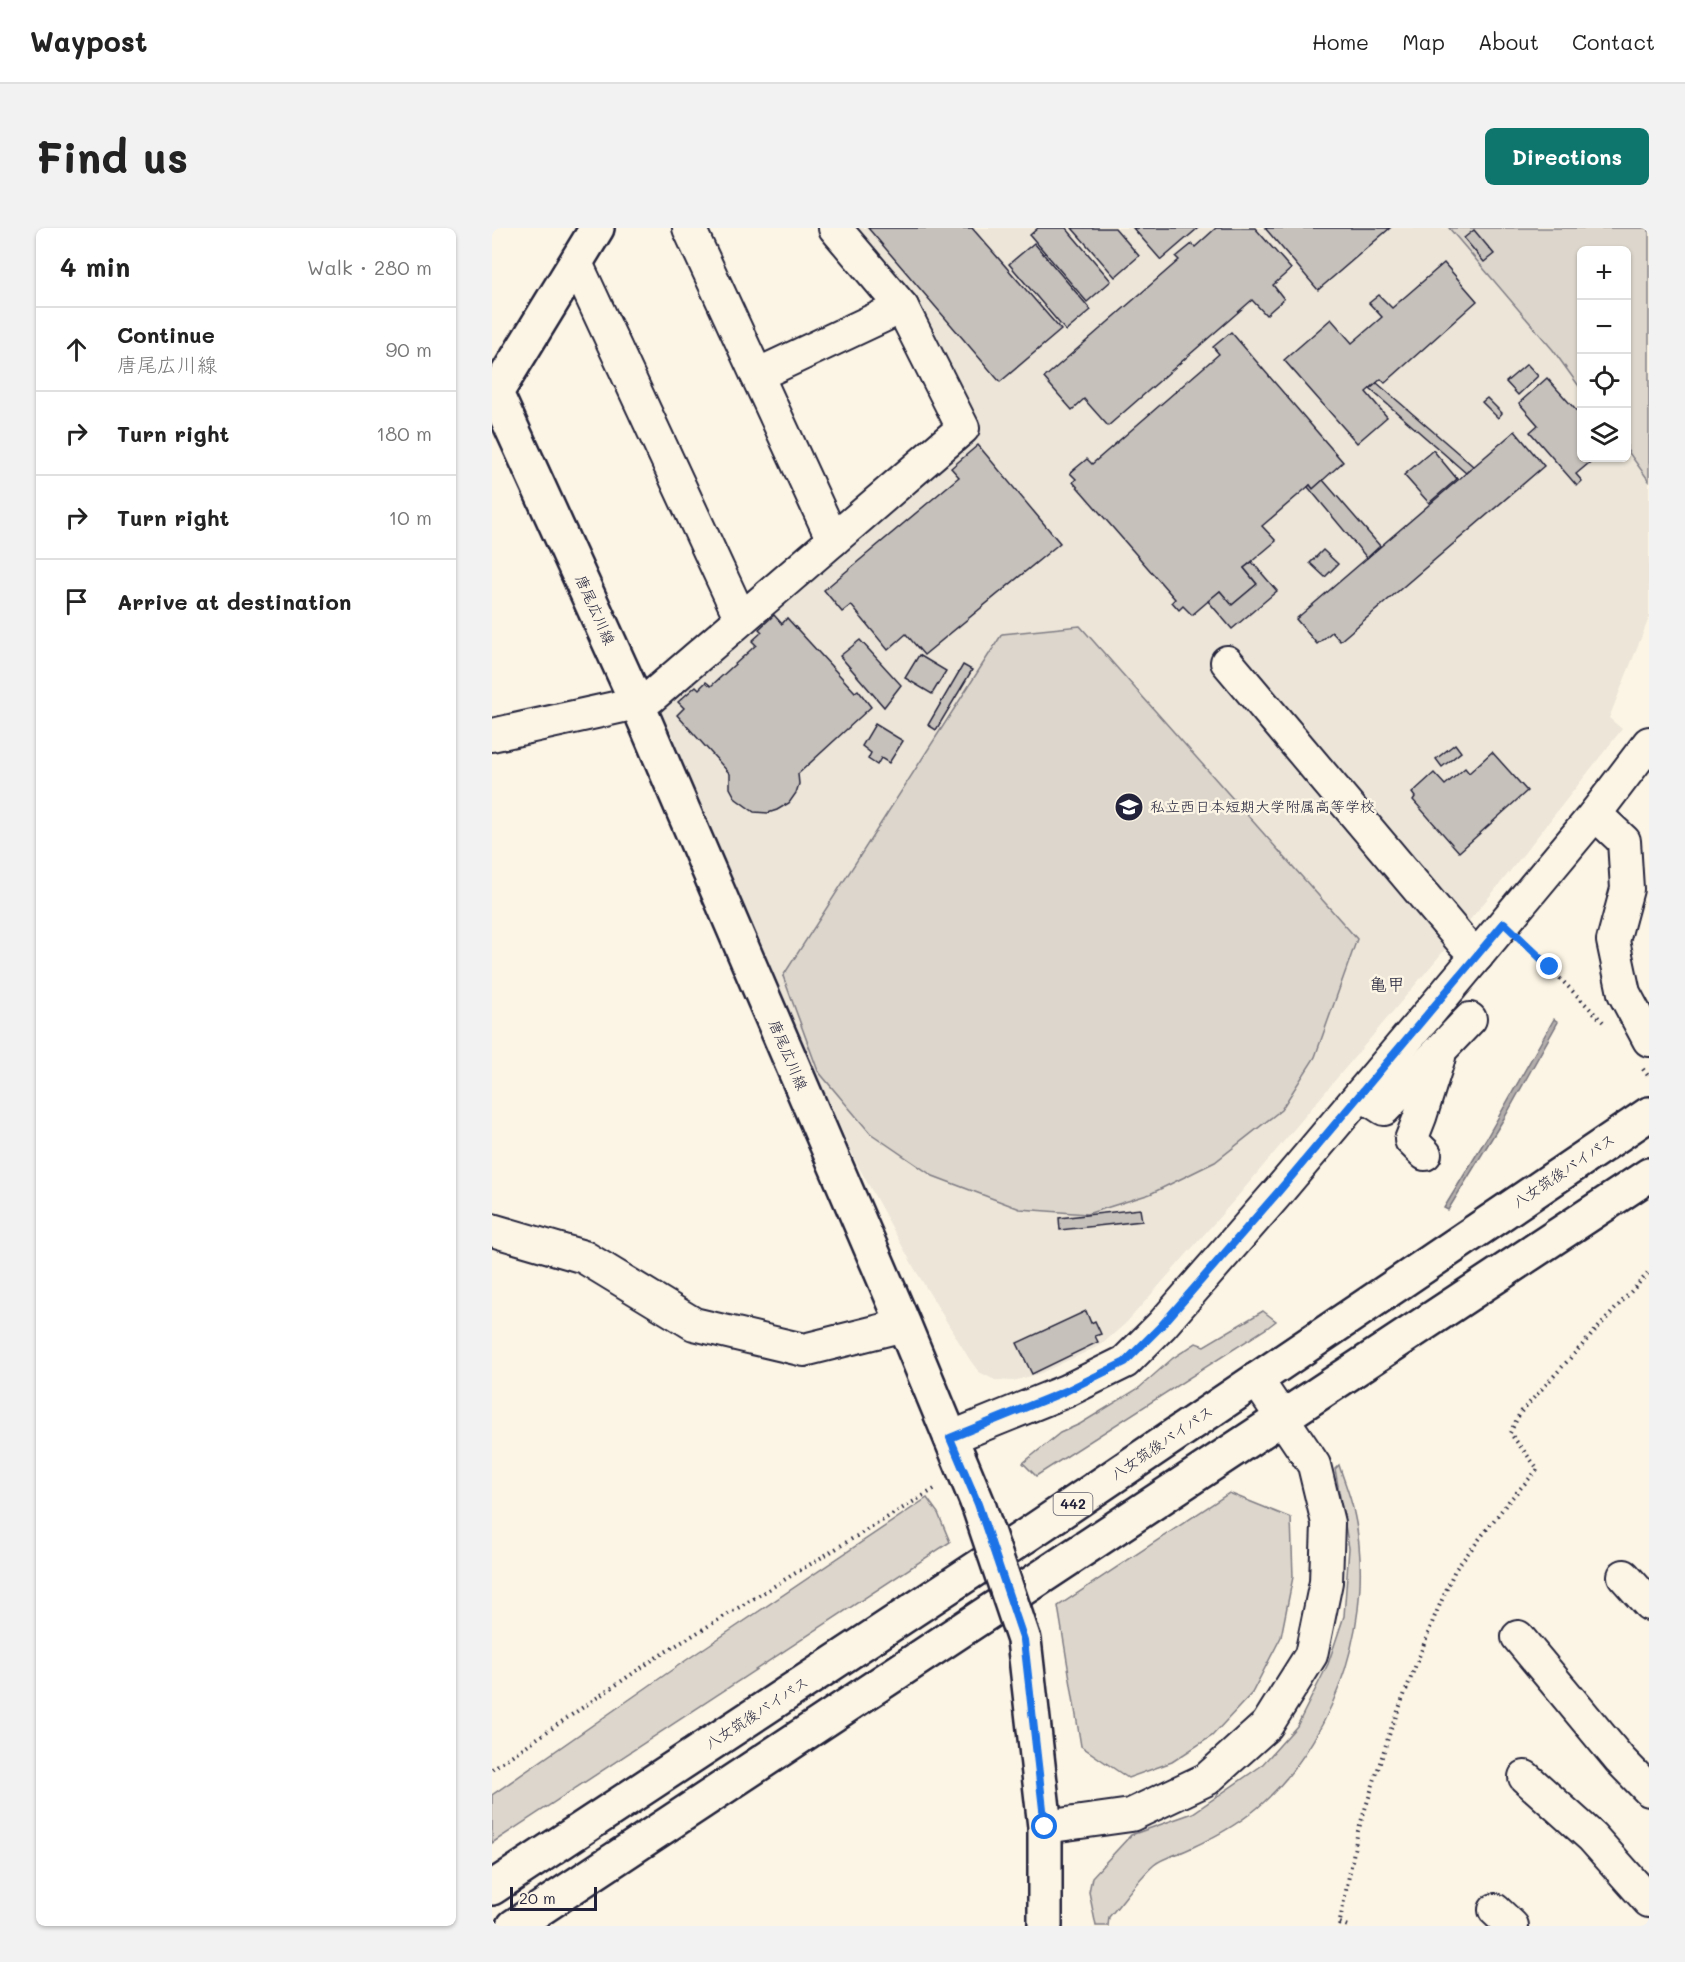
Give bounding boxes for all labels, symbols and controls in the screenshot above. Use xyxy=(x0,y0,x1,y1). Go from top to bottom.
text: Waypost xyxy=(30,23,147,59)
text: Home xyxy=(1312,28,1369,55)
text: Map xyxy=(1402,28,1445,55)
text: About xyxy=(1478,28,1539,55)
text: Contact xyxy=(1572,28,1655,55)
button: Directions xyxy=(1485,128,1649,185)
text: Find us xyxy=(36,129,188,184)
map controls xyxy=(1577,246,1631,462)
button: + xyxy=(1577,246,1631,300)
text: 4 min xyxy=(60,250,130,284)
text: Walk · 280 m xyxy=(307,254,432,280)
button: − xyxy=(1577,300,1631,354)
text: Continue xyxy=(117,320,215,349)
icon: ahead xyxy=(60,333,93,366)
text: 90 m xyxy=(386,336,432,362)
text: 唐尾広川線 xyxy=(117,351,217,377)
button: locate xyxy=(1577,354,1631,408)
button: layers xyxy=(1577,408,1631,462)
icon: right xyxy=(60,417,93,450)
text: Turn right xyxy=(117,419,229,448)
text: 180 m xyxy=(376,420,432,446)
icon: right xyxy=(60,501,93,534)
text: Turn right xyxy=(117,503,229,532)
text: 10 m xyxy=(388,504,432,530)
street label: 唐尾広川線 xyxy=(572,571,620,648)
icon: arrive xyxy=(60,585,93,618)
text: Arrive at destination xyxy=(117,587,352,616)
school or university icon: 私立西日本短期大学附属高等学校 xyxy=(1113,791,1145,823)
place label: 私立西日本短期大学附属高等学校 xyxy=(1150,796,1375,816)
route end xyxy=(1536,953,1562,979)
district label: 亀甲 xyxy=(1369,972,1405,996)
street label: 唐尾広川線 xyxy=(765,1016,813,1093)
street label: 八女筑後バイパス xyxy=(1508,1128,1619,1212)
street label: 八女筑後バイパス xyxy=(1106,1400,1217,1484)
road number: 442 xyxy=(1054,1493,1092,1515)
street label: 八女筑後バイパス xyxy=(701,1671,812,1753)
route start xyxy=(1031,1813,1057,1839)
scale bar xyxy=(510,1884,597,1912)
text: 20 m xyxy=(519,1887,556,1908)

